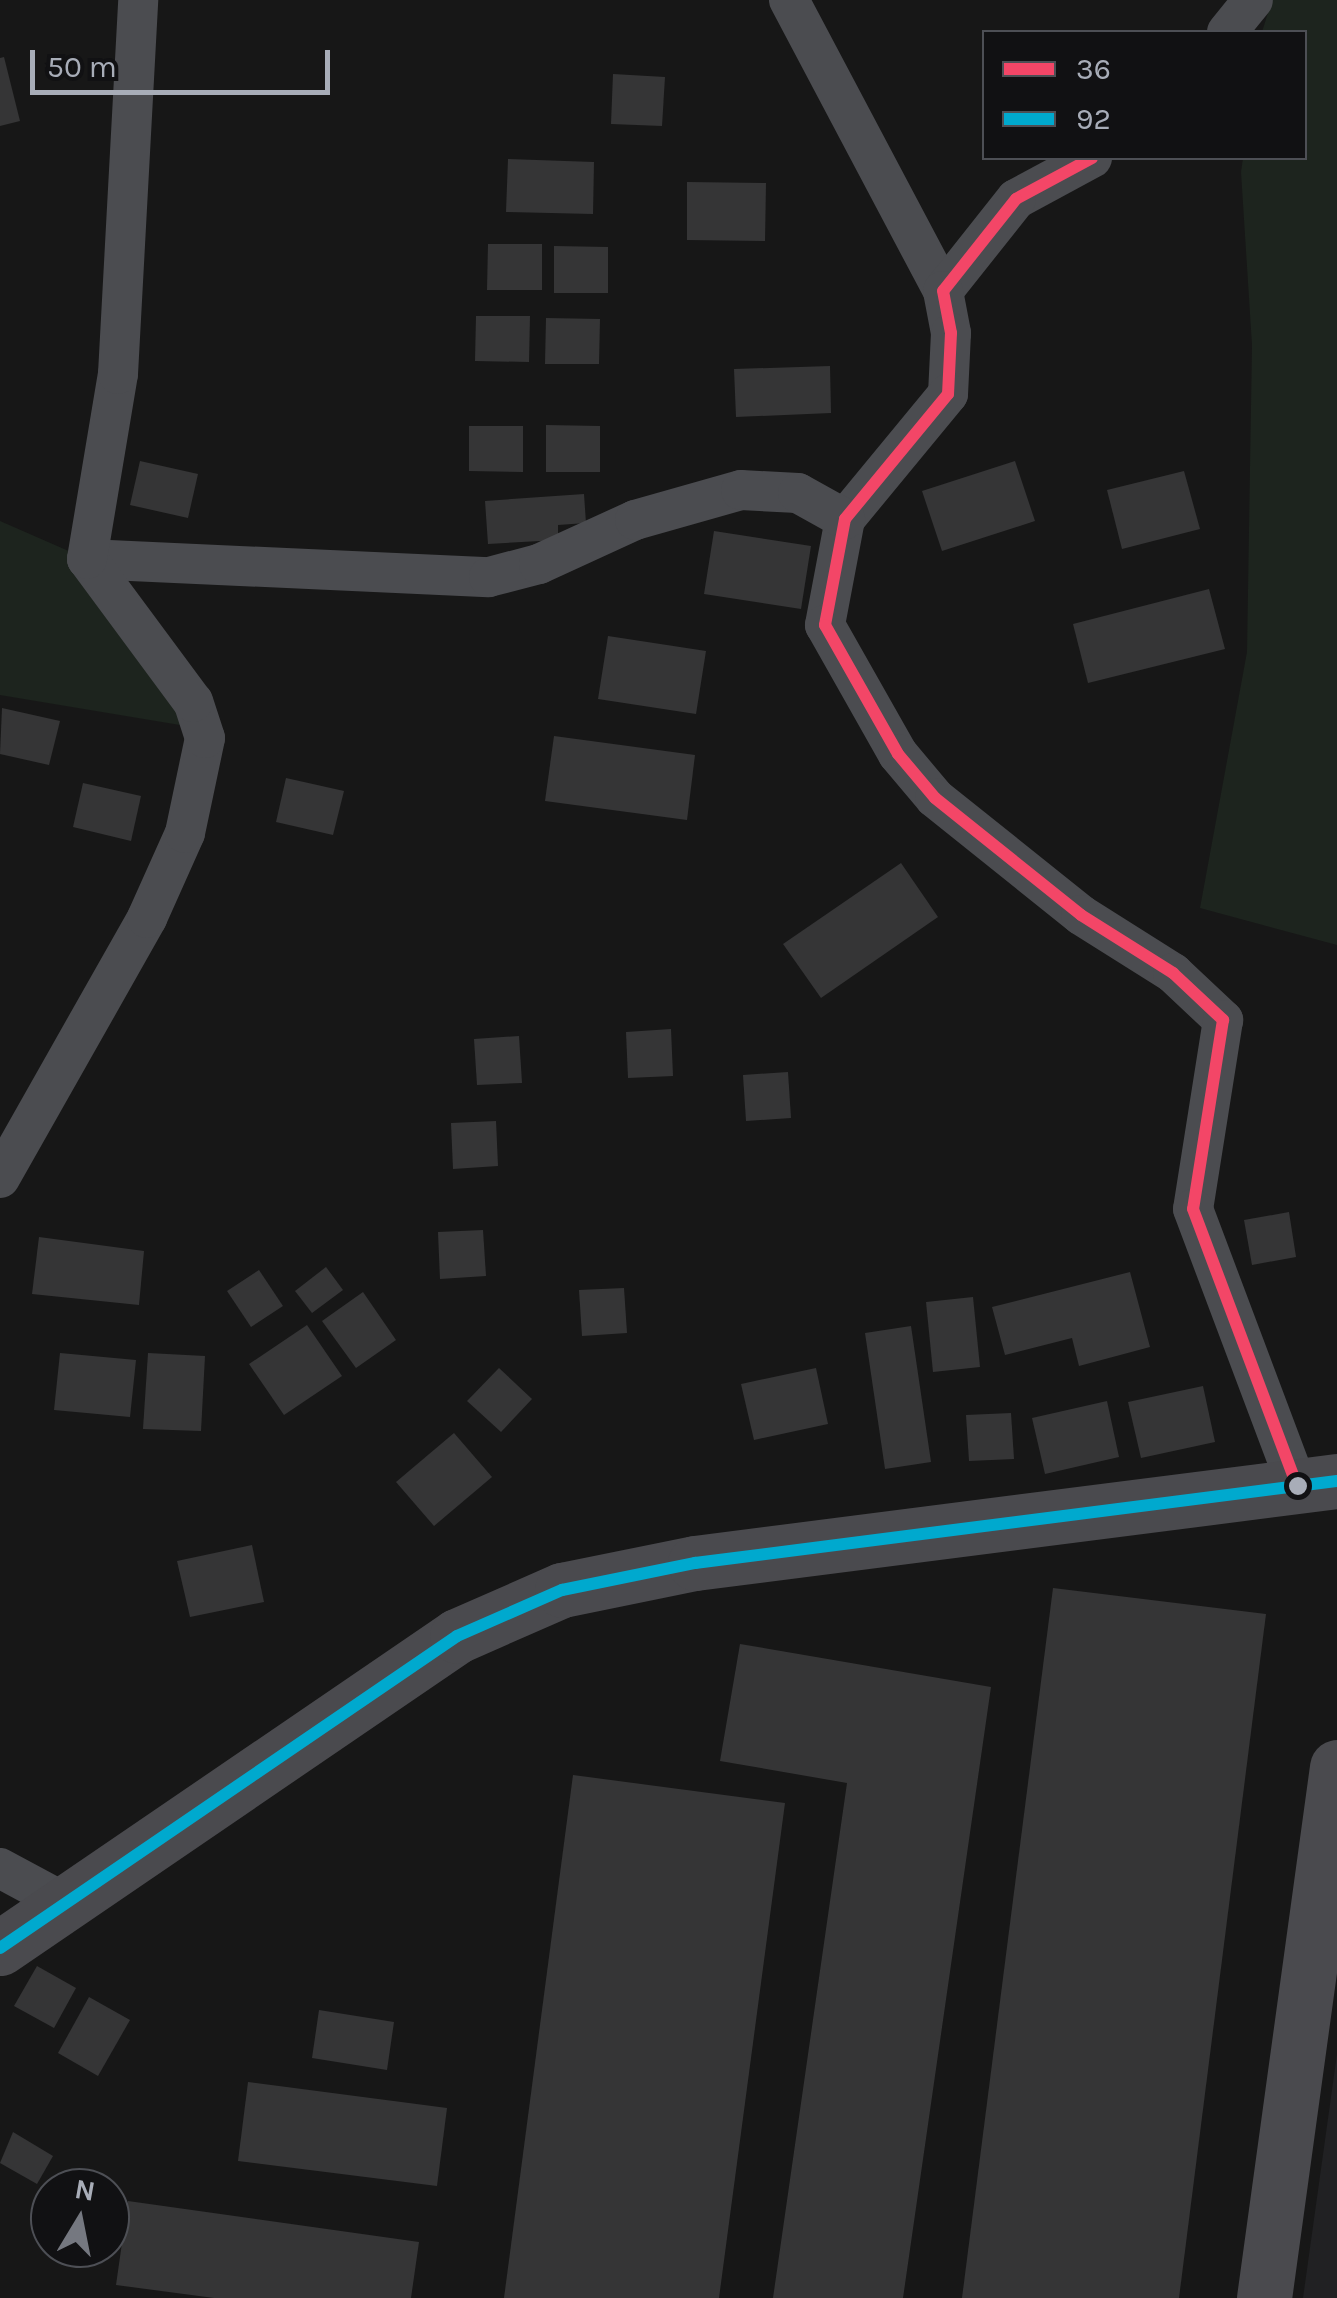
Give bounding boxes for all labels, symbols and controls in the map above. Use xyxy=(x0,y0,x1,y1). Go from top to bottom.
scale bar xyxy=(35,30,335,92)
legend xyxy=(982,30,1307,160)
text: 50 m xyxy=(47,49,117,85)
text: 36 xyxy=(1076,51,1111,87)
text: 92 xyxy=(1076,101,1111,137)
unlabelled marker xyxy=(1288,1476,1308,1496)
north arrow xyxy=(30,2168,130,2268)
text: N xyxy=(72,2172,98,2208)

